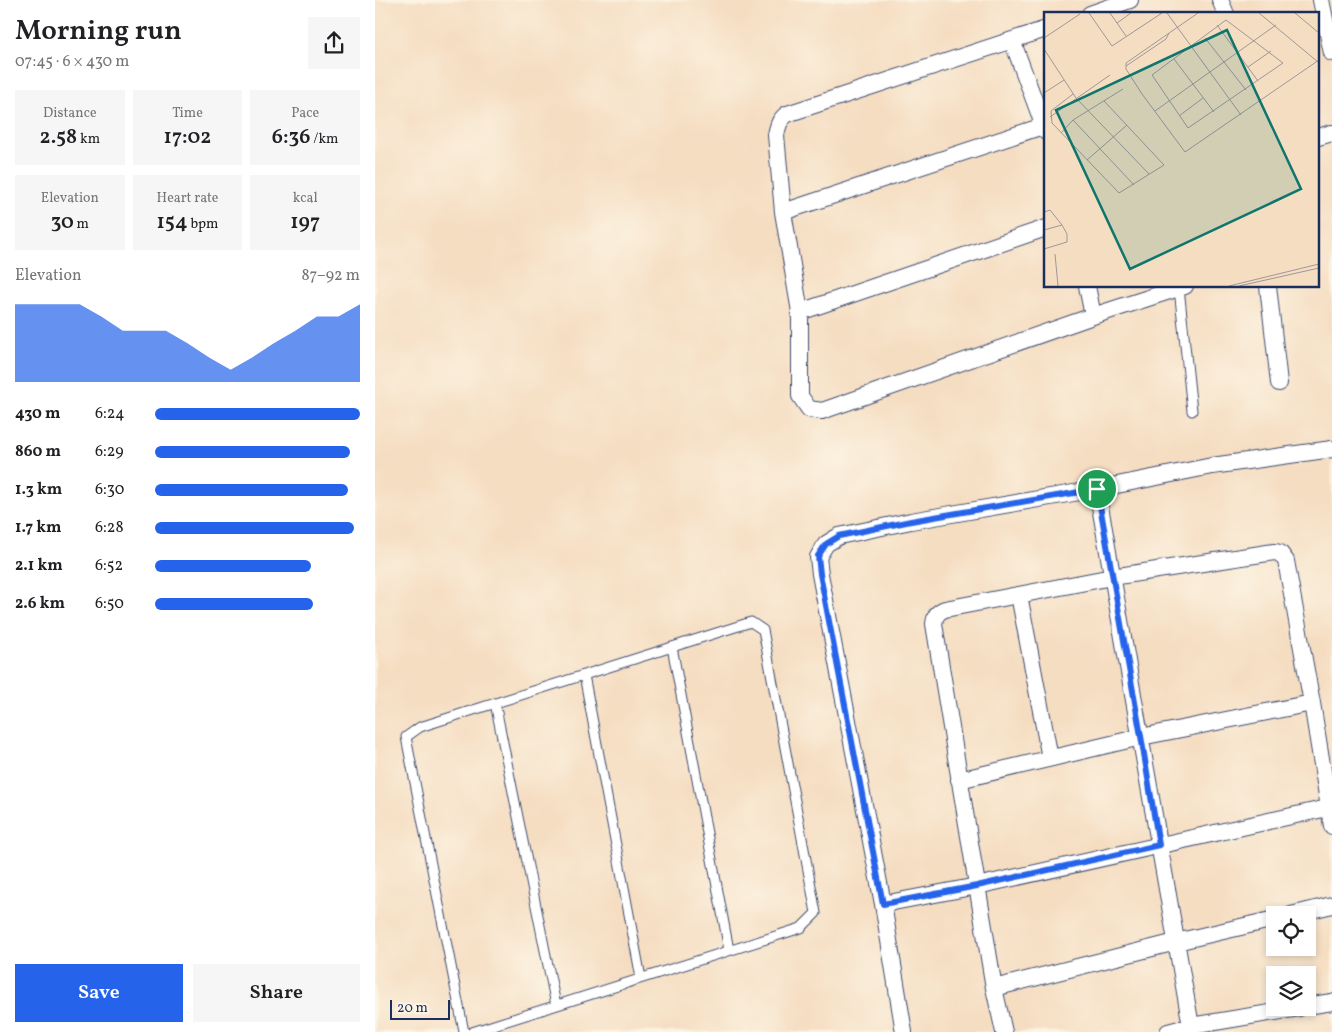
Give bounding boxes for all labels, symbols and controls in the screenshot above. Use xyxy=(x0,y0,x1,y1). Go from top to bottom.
text: Morning run xyxy=(15,12,182,51)
inset map xyxy=(1044,12,1319,288)
button: share xyxy=(308,17,360,69)
text: 07:45 · 6 × 430 m xyxy=(15,51,130,73)
text: Distance xyxy=(43,104,97,123)
text: Time xyxy=(172,104,203,123)
text: Pace xyxy=(291,104,319,123)
text: 2.58 xyxy=(40,123,77,152)
text: 17:02 xyxy=(164,123,211,152)
text: 6:36 xyxy=(272,123,311,152)
text: km xyxy=(77,130,100,149)
text: /km xyxy=(311,130,338,149)
text: Elevation xyxy=(41,189,99,208)
text: Heart rate xyxy=(157,189,218,208)
text: kcal xyxy=(293,189,318,208)
text: 30 xyxy=(51,208,74,237)
text: 154 xyxy=(157,208,188,237)
text: 197 xyxy=(290,208,320,237)
text: m xyxy=(74,215,89,234)
text: bpm xyxy=(188,215,218,234)
text: Elevation xyxy=(15,265,82,287)
text: 87–92 m xyxy=(301,265,360,287)
text: 430 m xyxy=(15,403,61,425)
text: 6:24 xyxy=(95,403,125,425)
text: 860 m xyxy=(15,441,61,463)
text: 6:29 xyxy=(95,441,124,463)
pin xyxy=(1076,468,1118,510)
icon: arrive xyxy=(1083,475,1111,503)
text: 1.3 km xyxy=(15,479,62,501)
text: 6:30 xyxy=(95,479,124,501)
text: 1.7 km xyxy=(15,517,62,539)
text: 6:28 xyxy=(95,517,124,539)
text: 2.1 km xyxy=(15,555,63,577)
text: 6:52 xyxy=(95,555,123,577)
text: 2.6 km xyxy=(15,593,65,615)
text: 6:50 xyxy=(95,593,124,615)
map controls xyxy=(1266,906,1316,1016)
button: locate xyxy=(1266,906,1316,956)
button: Save xyxy=(15,964,183,1022)
button: Share xyxy=(193,964,360,1022)
button: layers xyxy=(1266,966,1316,1016)
scale bar xyxy=(390,997,450,1020)
text: 20 m xyxy=(397,999,428,1018)

